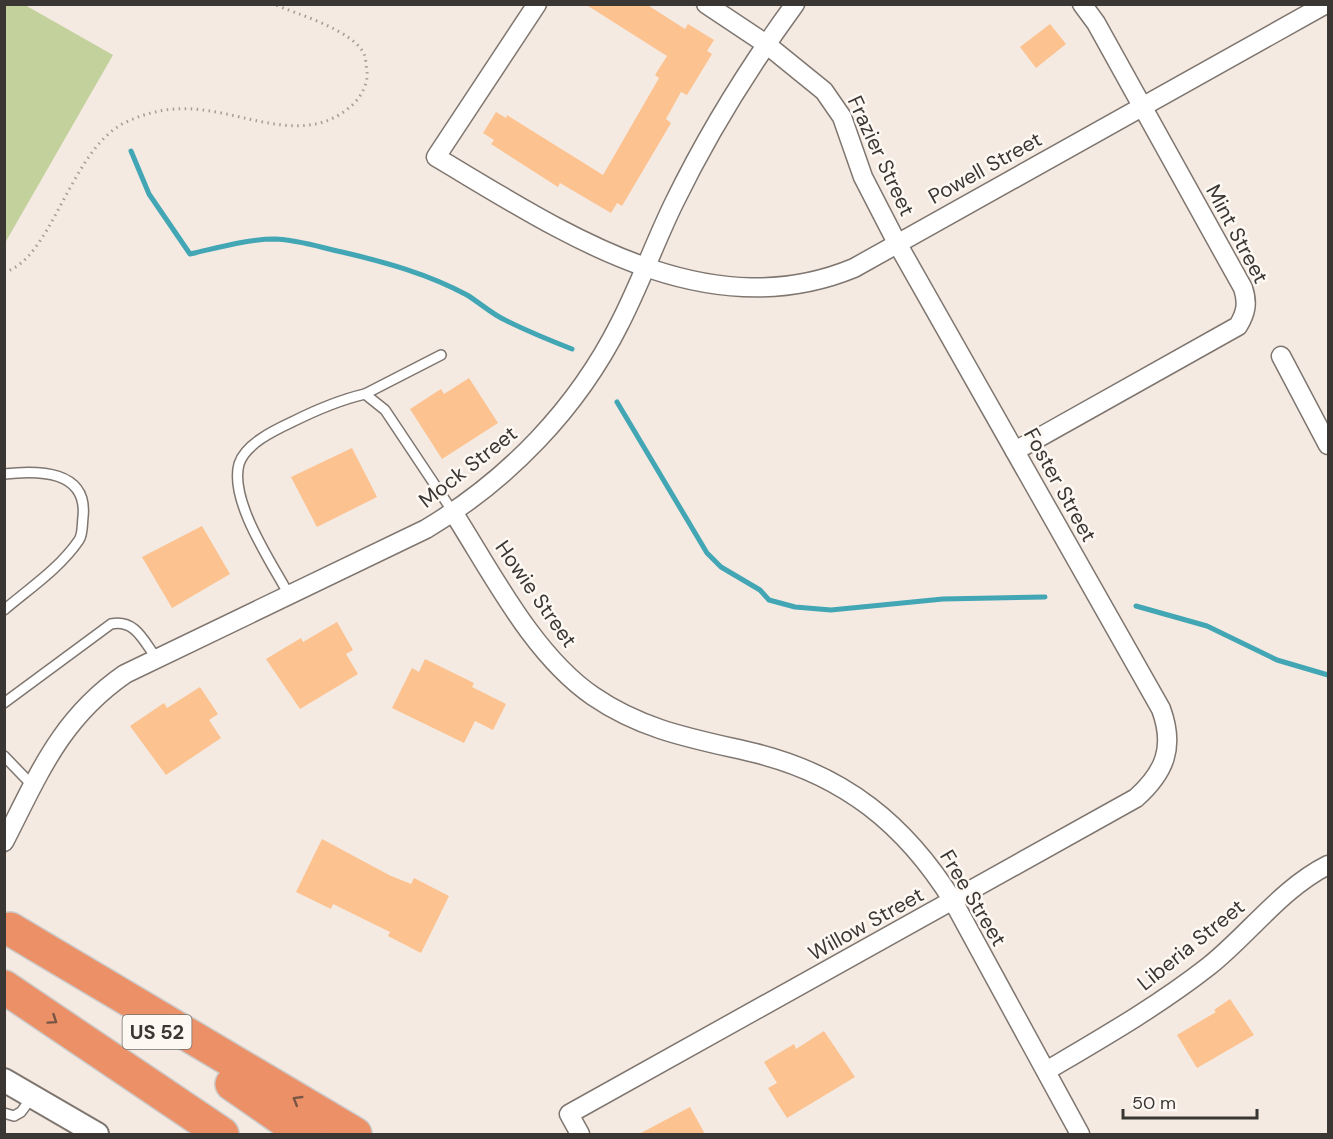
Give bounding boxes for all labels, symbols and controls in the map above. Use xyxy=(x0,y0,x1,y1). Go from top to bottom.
street label: Frazier Street xyxy=(841,91,921,221)
street label: Powell Street xyxy=(923,125,1047,211)
street label: Mint Street xyxy=(1199,180,1275,288)
street label: Mock Street xyxy=(413,420,523,514)
street label: Foster Street xyxy=(1017,423,1103,547)
street label: Howie Street xyxy=(489,535,583,653)
street label: Free Street xyxy=(933,845,1013,951)
street label: Willow Street xyxy=(803,881,929,967)
street label: Liberia Street xyxy=(1131,893,1251,997)
one-way arrow xyxy=(46,1013,57,1024)
road number: US 52 xyxy=(122,1015,192,1049)
scale bar xyxy=(1123,1082,1256,1120)
text: 50 m xyxy=(1132,1091,1176,1115)
one-way arrow xyxy=(293,1095,303,1107)

